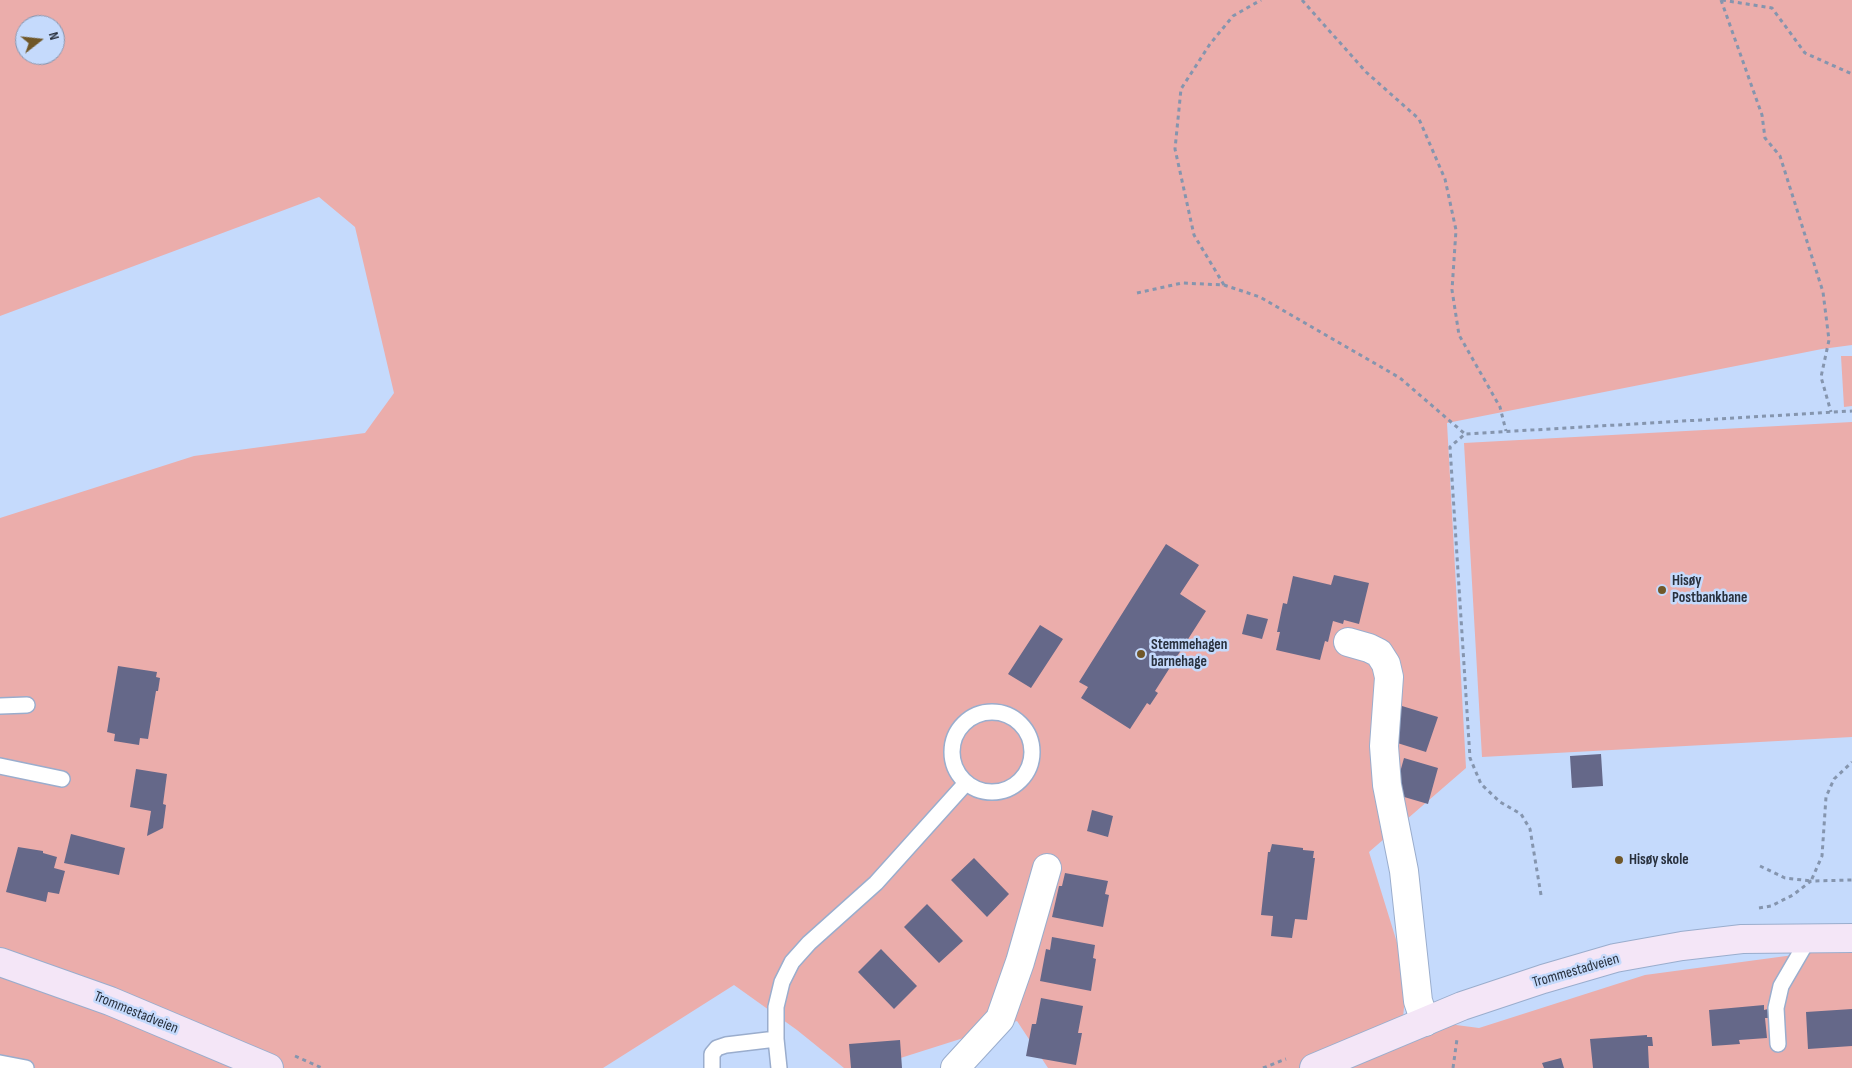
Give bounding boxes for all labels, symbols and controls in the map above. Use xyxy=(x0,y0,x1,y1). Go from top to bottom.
north arrow xyxy=(15,15,65,65)
text: N xyxy=(45,30,63,42)
place label: Hisøy Postbankbane xyxy=(1672,572,1747,607)
marker: Hisøy Postbankbane xyxy=(1656,584,1668,596)
place label: Stemmehagen barnehage xyxy=(1151,636,1227,671)
marker: Stemmehagen barnehage xyxy=(1135,648,1147,660)
place label: Hisøy skole xyxy=(1629,851,1689,869)
marker: Hisøy skole xyxy=(1613,854,1625,866)
street label: Trommestadveien xyxy=(1531,950,1621,992)
street label: Trommestadveien xyxy=(91,988,181,1038)

